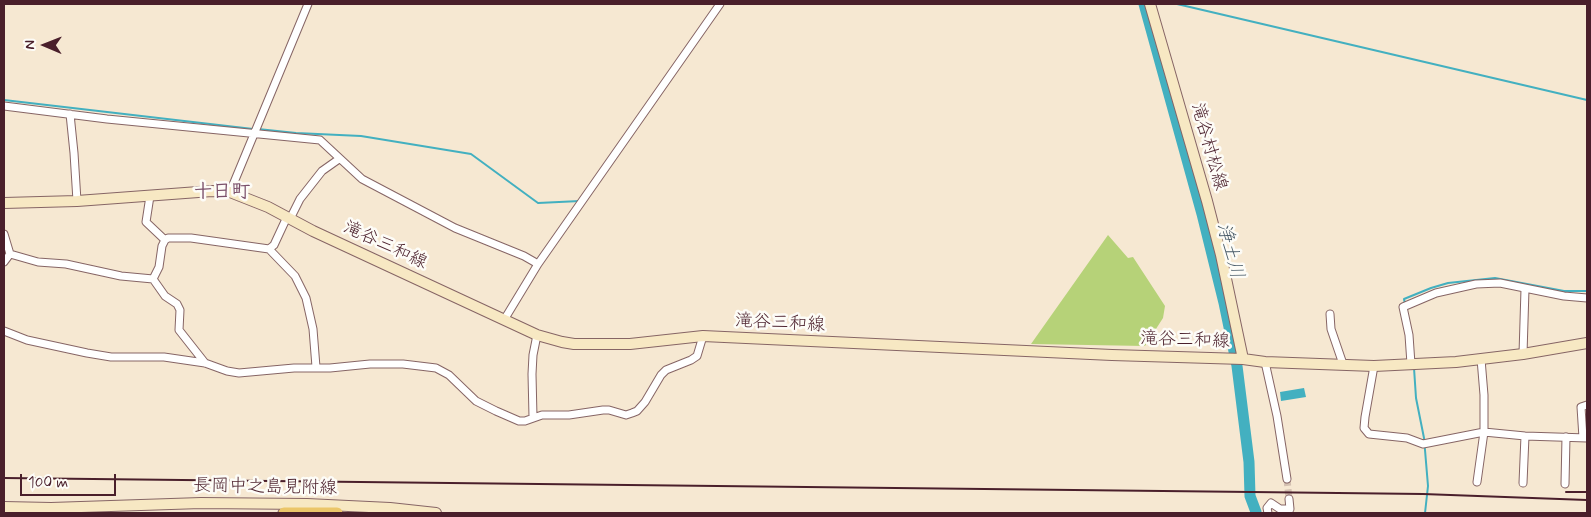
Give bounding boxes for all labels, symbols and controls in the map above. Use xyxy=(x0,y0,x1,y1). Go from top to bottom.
north arrow xyxy=(20,20,70,70)
text: N xyxy=(21,40,39,50)
street label: 滝谷村松線 xyxy=(1185,101,1231,193)
district label: 十日町 xyxy=(194,182,250,204)
street label: 滝谷三和線 xyxy=(340,217,430,275)
water label: 浄土川 xyxy=(1211,221,1247,281)
street label: 滝谷三和線 xyxy=(734,311,826,337)
street label: 滝谷三和線 xyxy=(1140,329,1230,353)
scale bar xyxy=(22,464,119,496)
text: 100 m xyxy=(28,473,68,493)
street label: 長岡中之島見附線 xyxy=(193,476,337,500)

